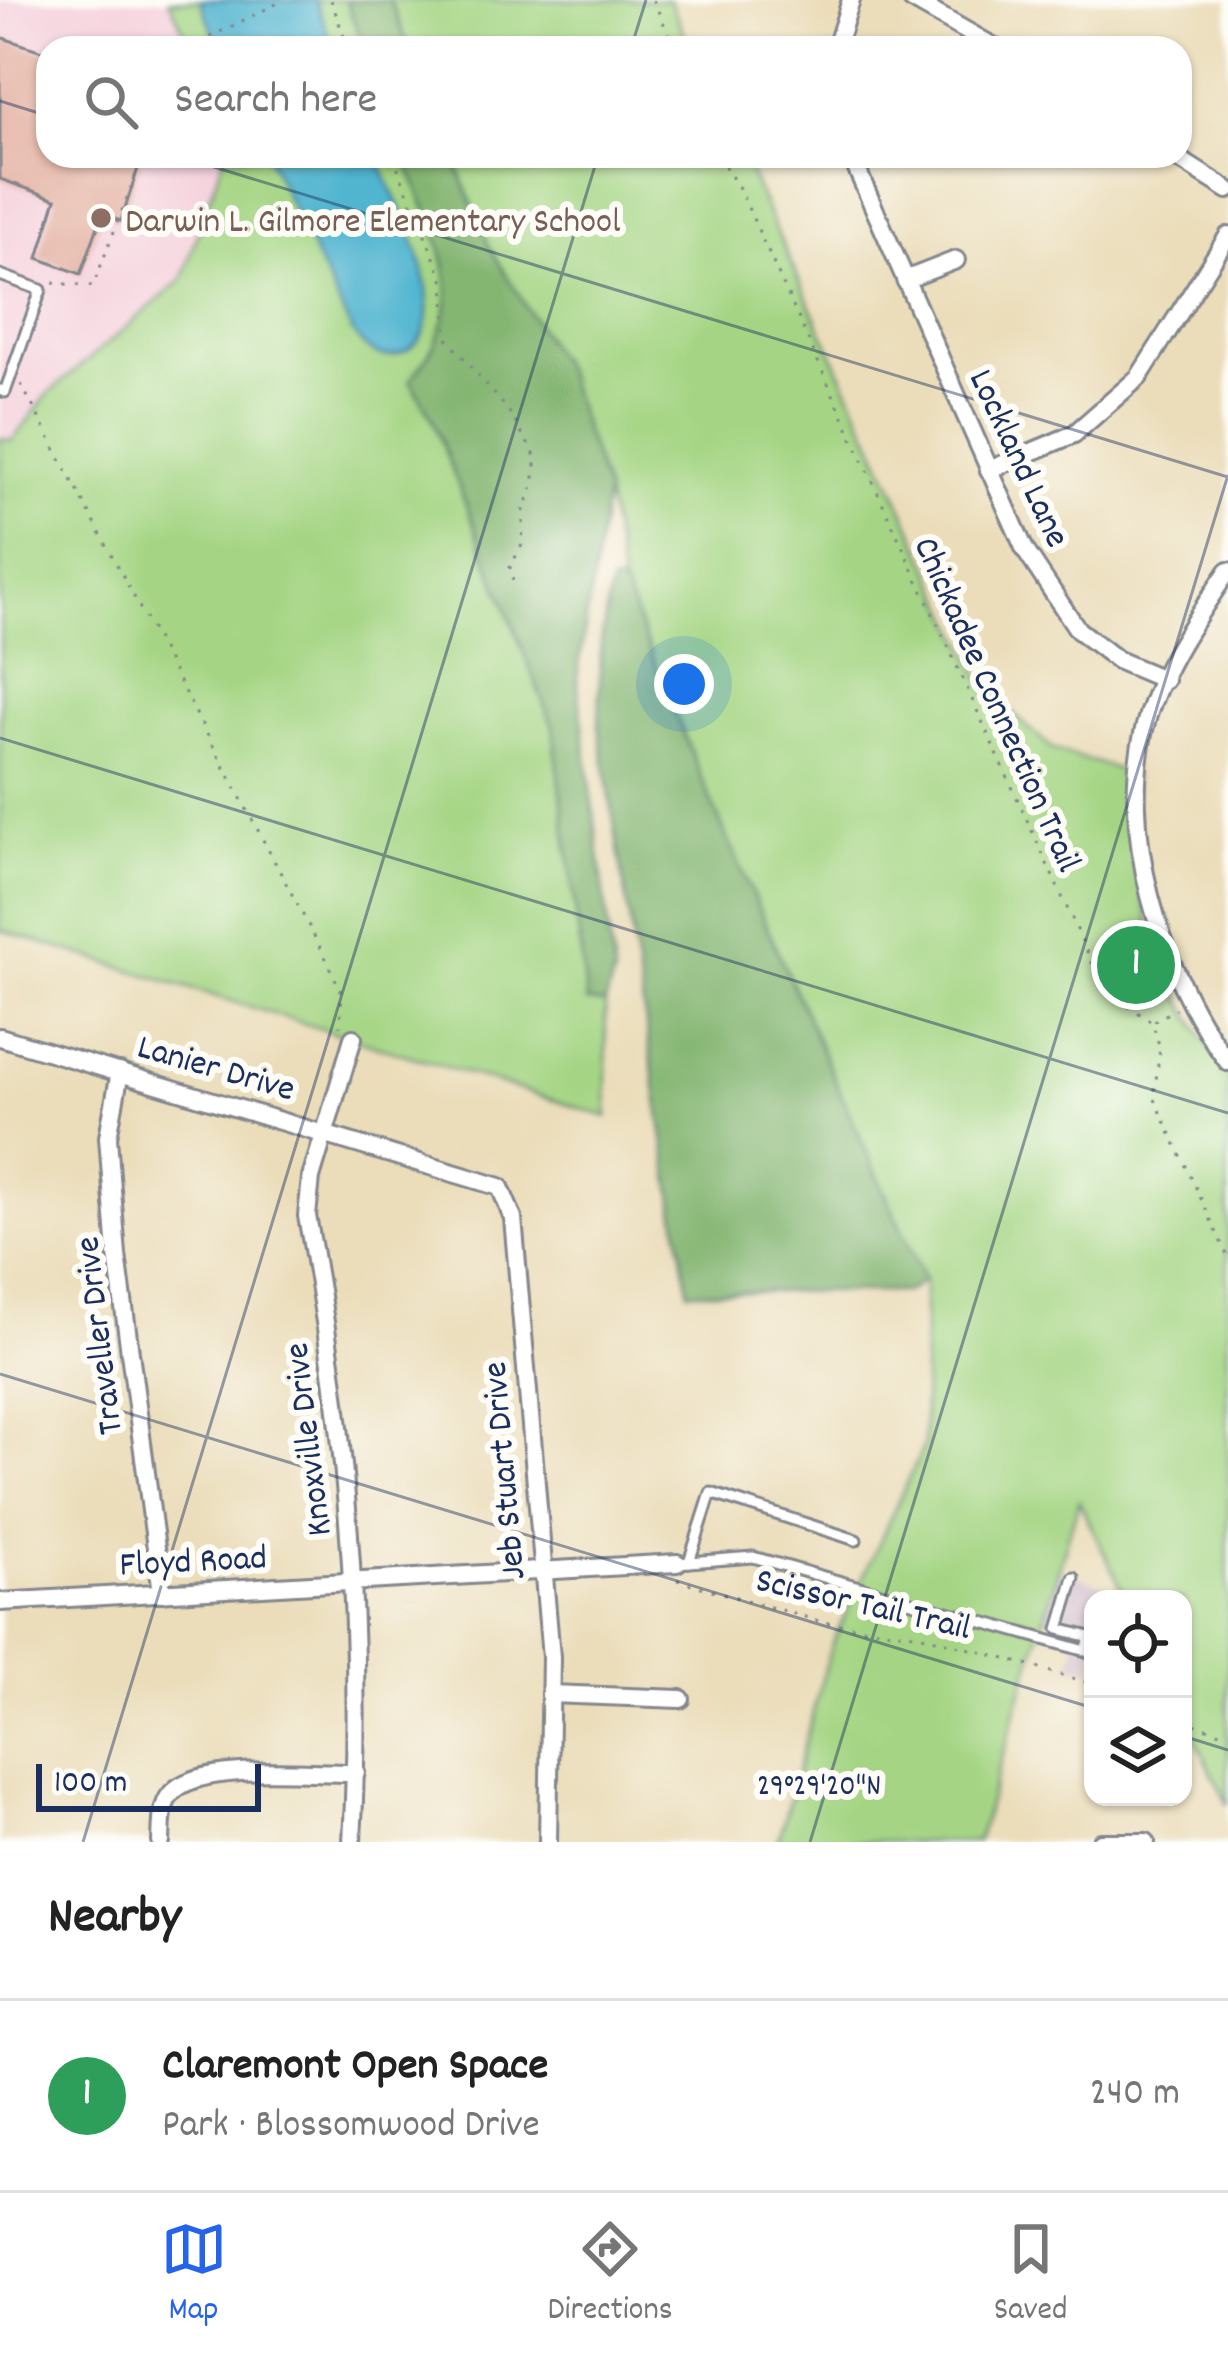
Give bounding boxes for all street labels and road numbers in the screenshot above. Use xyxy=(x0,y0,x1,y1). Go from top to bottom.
street label: Lockland Lane xyxy=(953,362,1081,557)
street label: Chickadee Connection Trail xyxy=(897,530,1092,882)
street label: Lanier Drive xyxy=(130,1023,300,1118)
street label: Traveller Drive xyxy=(64,1233,140,1437)
street label: Knoxville Drive xyxy=(273,1339,349,1539)
street label: Jeb Stuart Drive xyxy=(472,1359,542,1582)
street label: Floyd Road xyxy=(118,1534,268,1594)
street label: Scissor Tail Trail xyxy=(750,1557,976,1657)

